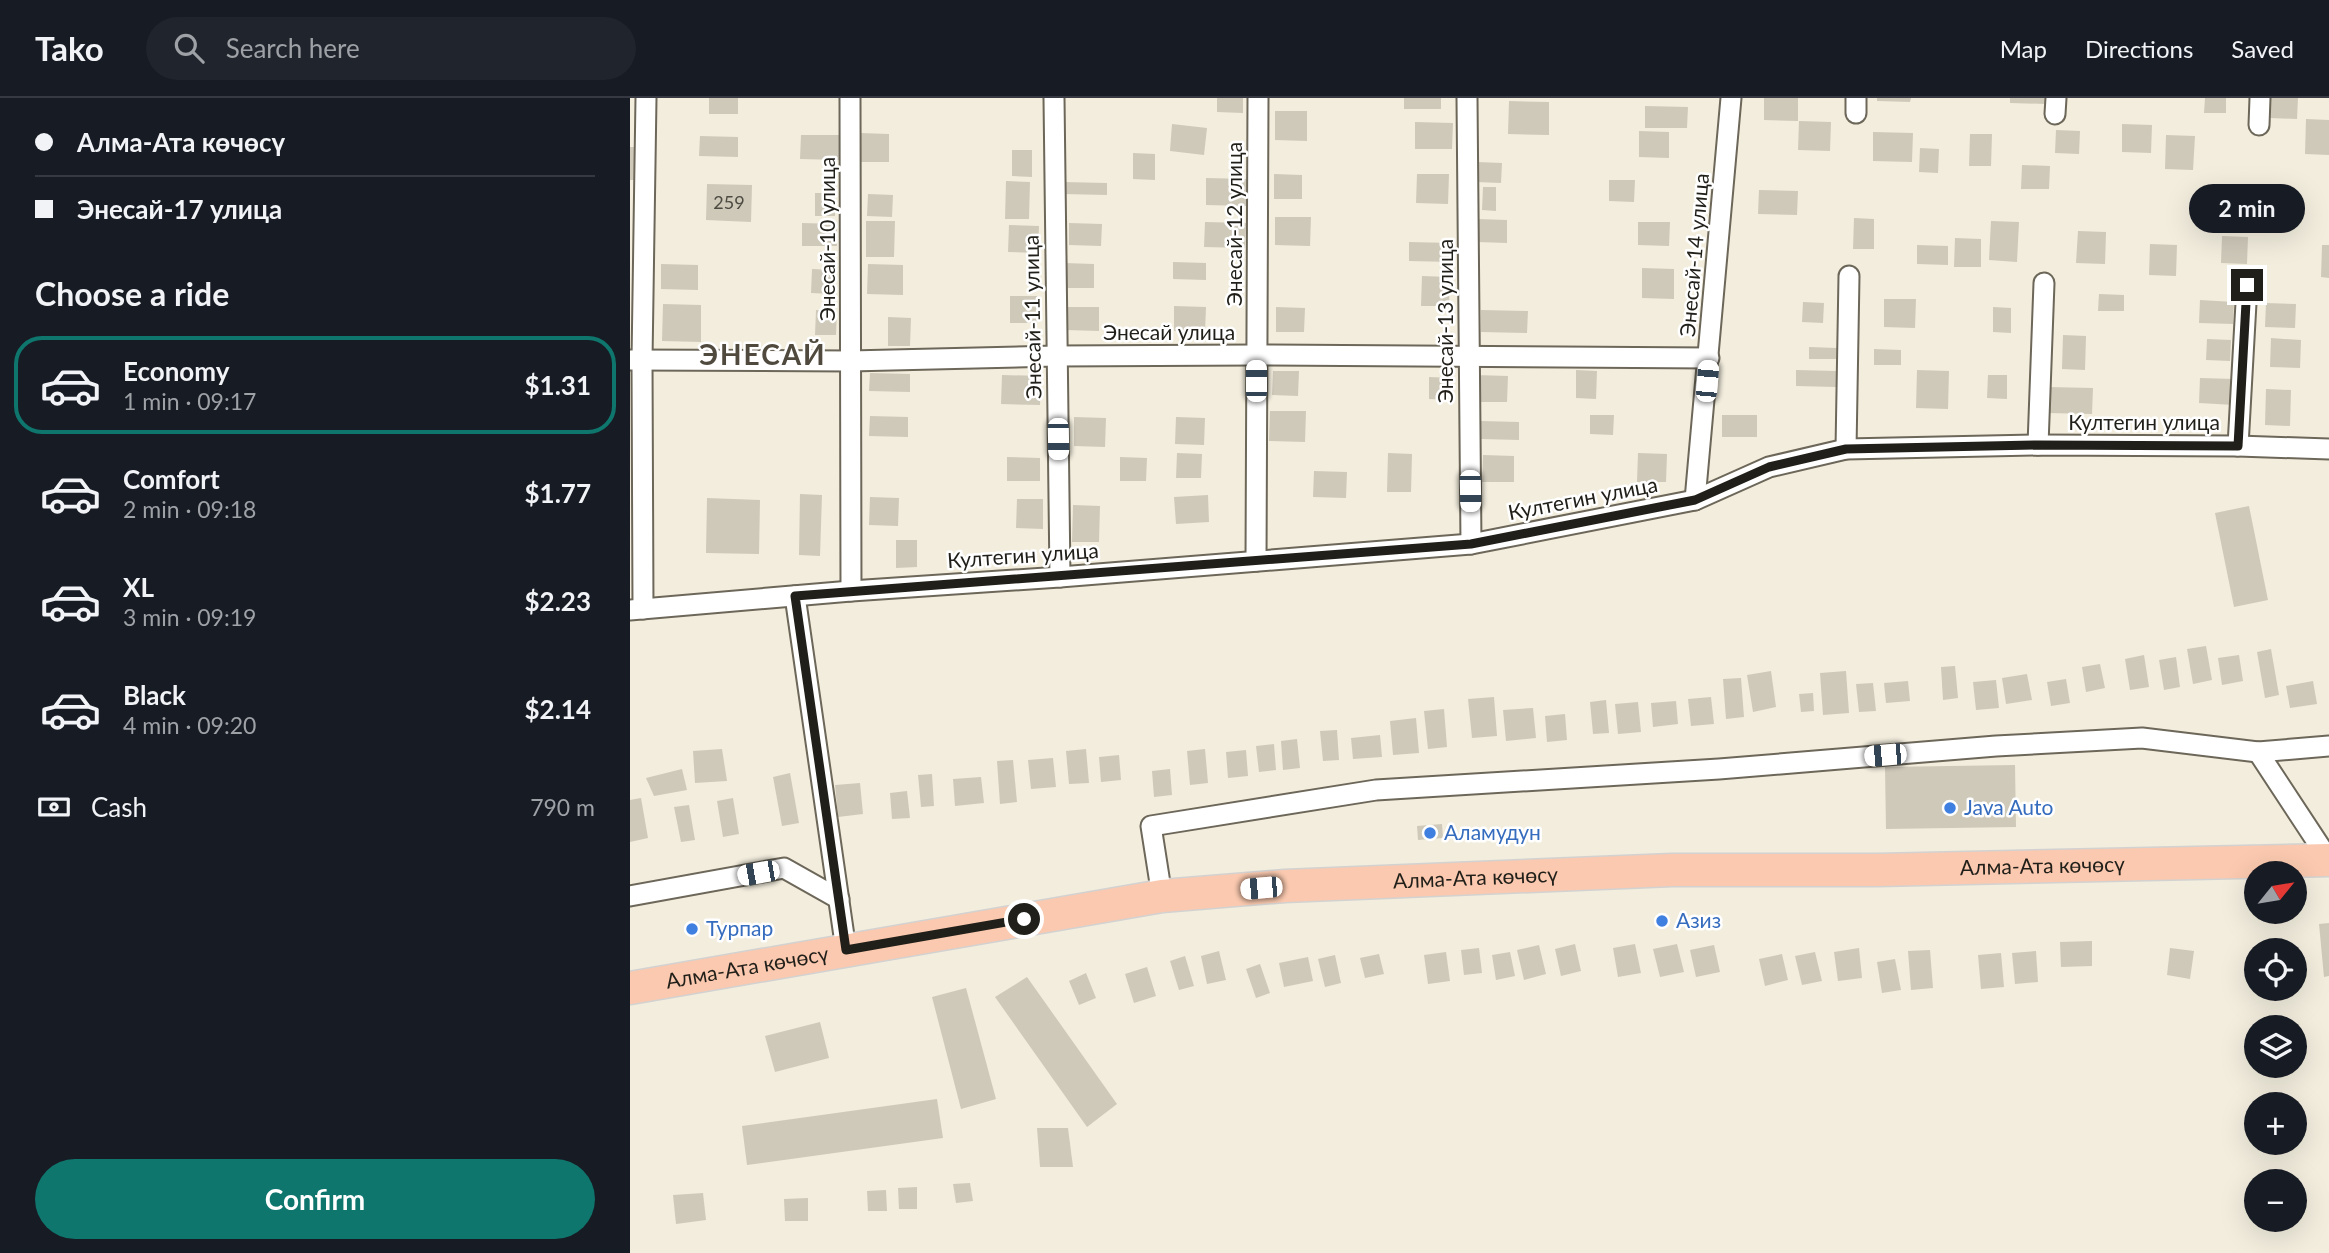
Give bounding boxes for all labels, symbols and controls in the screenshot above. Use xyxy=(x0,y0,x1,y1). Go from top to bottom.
search box xyxy=(146,17,636,80)
text: Tako xyxy=(35,28,104,68)
icon: search xyxy=(170,29,208,67)
text: Search here xyxy=(226,32,360,64)
text: Map xyxy=(2000,34,2047,63)
text: Directions xyxy=(2085,34,2193,63)
text: Saved xyxy=(2231,34,2294,63)
text: Алма-Ата көчөсү xyxy=(77,126,285,158)
street label: Энесай-12 улица xyxy=(1221,142,1246,306)
street label: Энесай-10 улица xyxy=(814,157,839,321)
street label: Энесай-14 улица xyxy=(1674,172,1713,338)
callout: 2 min xyxy=(2189,184,2305,232)
house number: 259 xyxy=(713,191,745,213)
text: Энесай-17 улица xyxy=(77,193,282,225)
text: 2 min xyxy=(2218,194,2276,222)
street label: Энесай-11 улица xyxy=(1018,235,1045,399)
street label: Энесай-13 улица xyxy=(1432,239,1457,403)
route end xyxy=(2231,269,2263,301)
text: Choose a ride xyxy=(35,274,229,313)
street label: Энесай улица xyxy=(1103,319,1235,344)
district label: ЭНЕСАЙ xyxy=(699,337,827,371)
icon: car xyxy=(39,354,102,417)
text: Economy xyxy=(123,355,229,387)
car xyxy=(1695,359,1720,403)
car xyxy=(1246,360,1267,402)
text: $1.31 xyxy=(525,369,591,401)
text: 1 min · 09:17 xyxy=(123,387,256,415)
street label: Култегин улица xyxy=(2068,409,2220,434)
car xyxy=(1048,418,1069,460)
icon: car xyxy=(39,462,102,525)
text: Comfort xyxy=(123,463,220,495)
car xyxy=(1460,470,1481,512)
street label: Култегин улица xyxy=(1506,471,1660,524)
text: $1.77 xyxy=(525,477,591,509)
text: 2 min · 09:18 xyxy=(123,495,256,523)
street label: Култегин улица xyxy=(946,537,1099,572)
icon: car xyxy=(39,570,102,633)
text: XL xyxy=(123,571,154,603)
text: $2.23 xyxy=(525,585,591,617)
text: 3 min · 09:19 xyxy=(123,603,256,631)
icon: car xyxy=(39,678,102,741)
text: Black xyxy=(123,679,186,711)
text: $2.14 xyxy=(525,693,591,725)
text: 4 min · 09:20 xyxy=(123,711,256,739)
car xyxy=(1864,743,1907,767)
icon: cash xyxy=(35,788,73,826)
text: Cash xyxy=(91,791,147,823)
text: 790 m xyxy=(530,793,595,821)
place label: Java Auto xyxy=(1964,794,2054,819)
marker: Java Auto xyxy=(1942,800,1958,816)
place label: Аламудун xyxy=(1444,819,1541,844)
marker: Аламудун xyxy=(1422,825,1438,841)
street label: Алма-Ата көчөсү xyxy=(1960,851,2125,879)
car xyxy=(736,859,781,887)
street label: Алма-Ата көчөсү xyxy=(1393,861,1559,893)
north arrow xyxy=(2244,861,2306,924)
map controls xyxy=(2244,861,2307,1232)
car xyxy=(1240,876,1283,900)
route start xyxy=(1008,903,1040,935)
place label: Азиз xyxy=(1676,907,1721,932)
marker: Азиз xyxy=(1654,913,1670,929)
place label: Турпар xyxy=(706,915,773,940)
marker: Турпар xyxy=(684,921,700,937)
button: locate xyxy=(2244,938,2307,1001)
street label: Алма-Ата көчөсү xyxy=(664,940,831,993)
button: layers xyxy=(2244,1015,2307,1078)
button: + xyxy=(2244,1092,2307,1155)
button: Confirm xyxy=(35,1159,595,1239)
button: − xyxy=(2244,1169,2307,1232)

